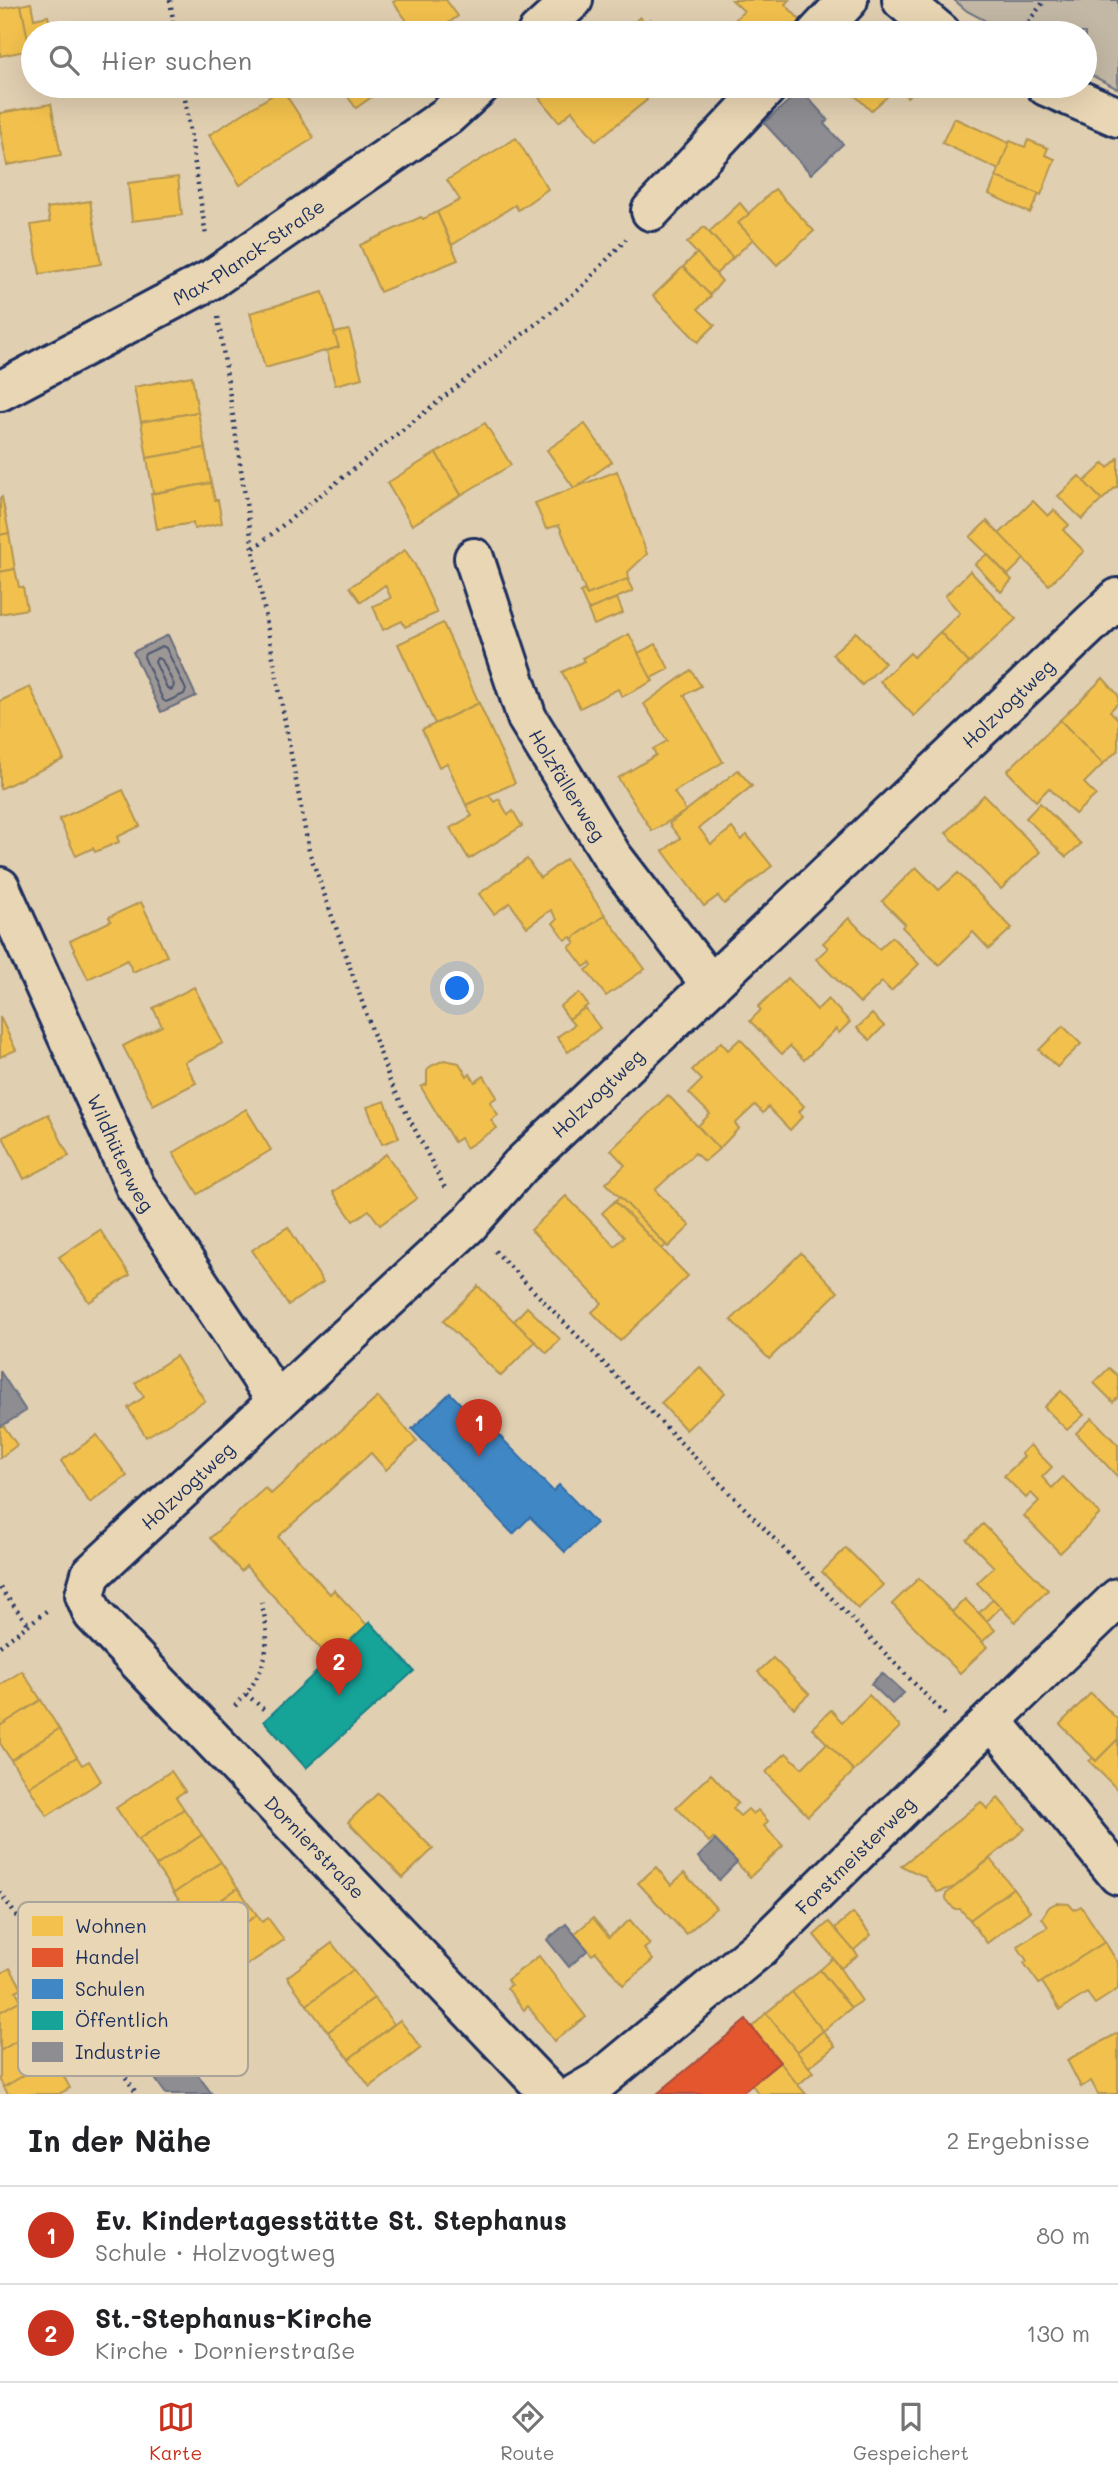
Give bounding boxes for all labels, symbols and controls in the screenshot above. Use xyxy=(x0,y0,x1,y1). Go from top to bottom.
search box xyxy=(21,21,1097,98)
icon: search xyxy=(45,41,83,79)
text: Hier suchen xyxy=(101,43,252,77)
street label: Max-Planck-Straße xyxy=(168,192,329,310)
street label: Holzvogtweg xyxy=(956,653,1059,753)
street label: Holzfällerweg xyxy=(524,724,612,845)
your location xyxy=(440,971,474,1005)
street label: Holzvogtweg xyxy=(546,1043,649,1143)
street label: Wildhüterweg xyxy=(82,1090,161,1216)
pin: 1 xyxy=(456,1399,502,1457)
street label: Holzvogtweg xyxy=(135,1436,239,1535)
pin: 2 xyxy=(316,1638,362,1696)
street label: Dornierstraße xyxy=(259,1790,371,1904)
street label: Forstmeisterweg xyxy=(789,1790,920,1919)
legend xyxy=(18,1902,248,2076)
text: Wohnen xyxy=(75,1913,146,1938)
text: Handel xyxy=(75,1944,140,1969)
text: Schulen xyxy=(75,1976,145,2001)
text: Öffentlich xyxy=(75,2007,168,2032)
text: Industrie xyxy=(75,2039,161,2064)
text: In der Nähe xyxy=(28,2120,211,2160)
text: 2 Ergebnisse xyxy=(947,2125,1090,2155)
text: Ev. Kindertagesstätte St. Stephanus xyxy=(95,2203,567,2237)
text: 1 xyxy=(46,2220,56,2250)
text: 80 m xyxy=(1036,2220,1090,2250)
text: Schule · Holzvogtweg xyxy=(95,2237,335,2267)
text: St.-Stephanus-Kirche xyxy=(95,2301,372,2335)
text: 2 xyxy=(45,2318,57,2348)
text: 130 m xyxy=(1026,2318,1090,2348)
text: Kirche · Dornierstraße xyxy=(95,2335,356,2365)
tab: Karte xyxy=(149,2398,202,2465)
tab: Route xyxy=(501,2398,555,2465)
tab: Gespeichert xyxy=(853,2398,969,2465)

